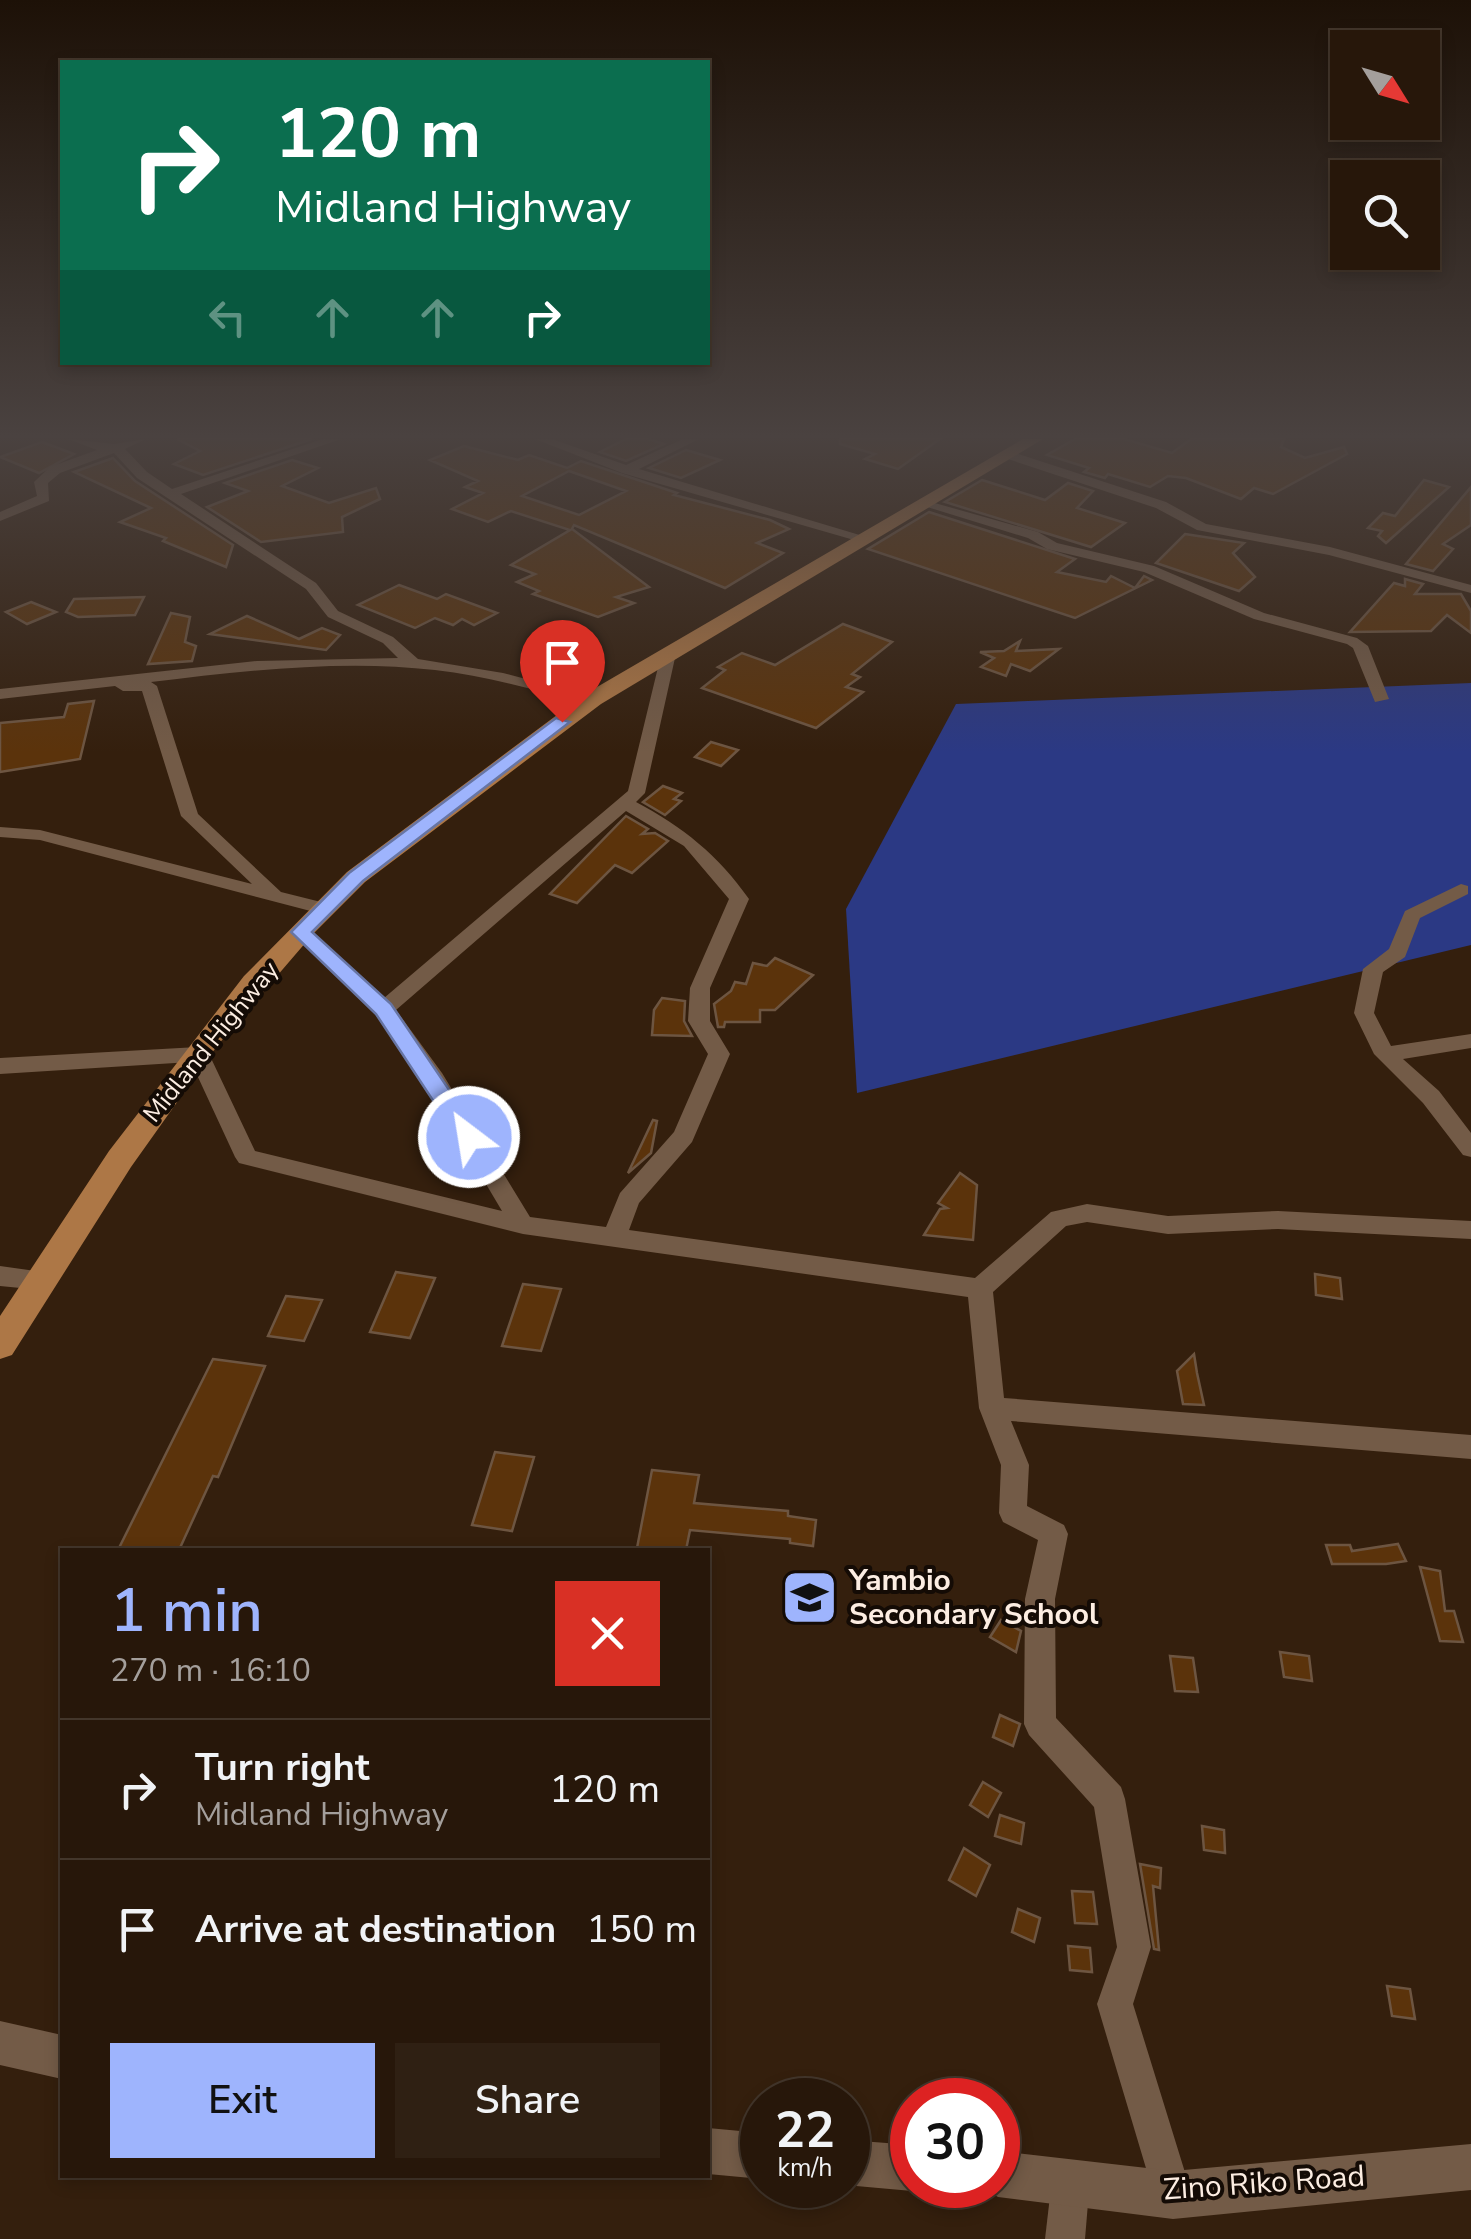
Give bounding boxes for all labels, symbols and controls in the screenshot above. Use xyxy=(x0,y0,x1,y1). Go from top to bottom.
north arrow xyxy=(1330,30,1440,140)
map controls xyxy=(1330,30,1440,270)
text: 120 m xyxy=(275,86,481,182)
icon: right xyxy=(110,100,240,230)
button: search xyxy=(1330,160,1440,270)
text: Midland Highway xyxy=(275,177,631,238)
icon: left xyxy=(200,290,255,345)
icon: ahead xyxy=(305,290,360,345)
icon: ahead xyxy=(410,290,465,345)
icon: right xyxy=(515,290,570,345)
pin xyxy=(520,620,605,723)
icon: arrive xyxy=(535,635,590,690)
street label: Midland Highway xyxy=(136,954,287,1130)
position arrow xyxy=(417,1085,521,1189)
place label: Yambio Secondary School xyxy=(848,1560,1099,1635)
school or university icon: Yambio Secondary School xyxy=(780,1567,840,1627)
text: 1 min xyxy=(110,1570,263,1652)
button: close xyxy=(555,1581,660,1686)
text: 270 m · 16:10 xyxy=(110,1649,311,1692)
text: Turn right xyxy=(195,1742,370,1793)
icon: right xyxy=(110,1762,165,1817)
text: 120 m xyxy=(549,1764,660,1815)
text: Midland Highway xyxy=(195,1793,448,1836)
icon: arrive xyxy=(110,1902,165,1957)
text: Arrive at destination xyxy=(195,1904,556,1955)
text: 150 m xyxy=(586,1904,697,1955)
button: Exit xyxy=(110,2043,375,2158)
button: Share xyxy=(395,2043,660,2158)
speed limit sign: 30 xyxy=(890,2078,1020,2208)
text: 22 xyxy=(775,2096,835,2165)
text: km/h xyxy=(777,2151,833,2185)
street label: Zino Riko Road xyxy=(1162,2156,1366,2210)

